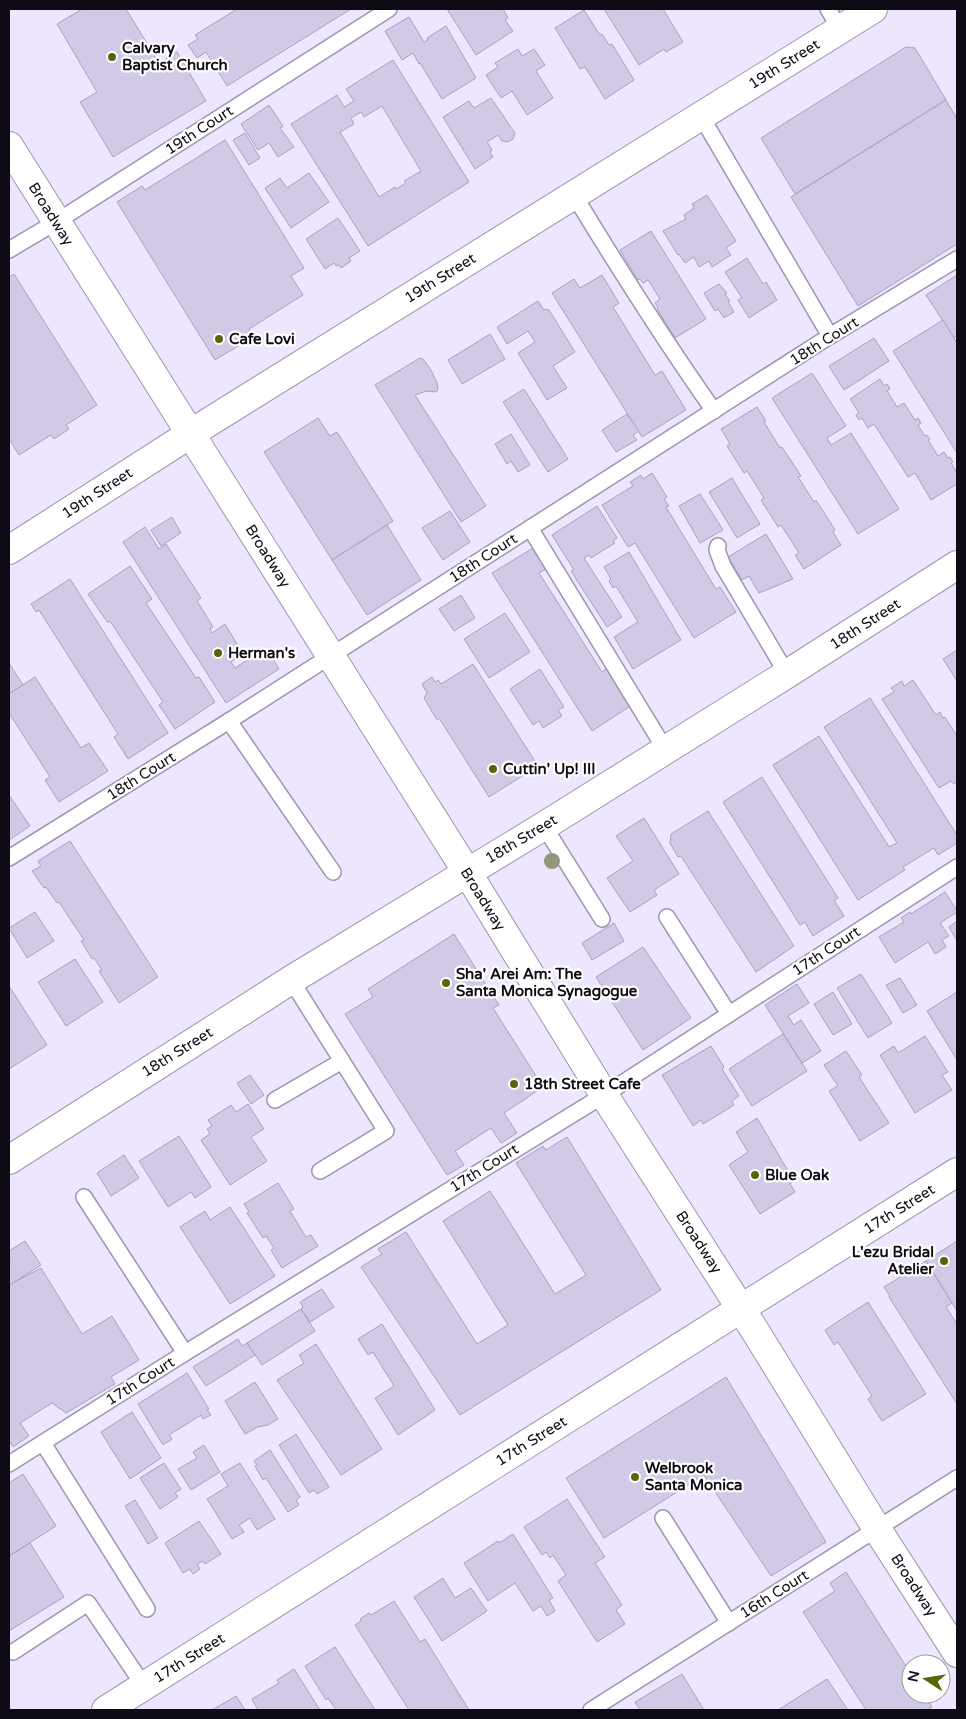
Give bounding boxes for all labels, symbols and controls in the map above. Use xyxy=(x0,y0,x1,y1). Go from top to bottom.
street label: 19th Street xyxy=(745,35,823,93)
place label: Calvary Baptist Church xyxy=(122,39,228,75)
marker: Calvary Baptist Church xyxy=(106,51,118,63)
street label: 19th Court xyxy=(162,101,237,159)
street label: Broadway xyxy=(25,179,77,249)
street label: 19th Street xyxy=(401,249,479,307)
street label: 18th Court xyxy=(786,313,862,369)
place label: Cafe Lovi xyxy=(229,330,295,348)
marker: Cafe Lovi xyxy=(213,333,225,345)
street label: 19th Street xyxy=(58,463,136,522)
street label: Broadway xyxy=(242,521,294,591)
street label: 18th Court xyxy=(446,529,521,587)
street label: 18th Street xyxy=(826,594,904,653)
place label: Herman's xyxy=(228,644,295,662)
marker: Herman's xyxy=(212,647,224,659)
street label: 18th Court xyxy=(103,748,179,804)
place label: Cuttin' Up! III xyxy=(503,760,595,779)
marker: Cuttin' Up! III xyxy=(487,763,499,775)
street label: 18th Street xyxy=(482,810,560,867)
street label: Broadway xyxy=(457,864,509,934)
street label: 17th Court xyxy=(789,922,864,980)
place label: Sha' Arei Am: The Santa Monica Synagogue xyxy=(456,965,638,1001)
marker: Sha' Arei Am: The Santa Monica Synagogue xyxy=(440,977,452,989)
street label: 18th Street xyxy=(138,1023,216,1081)
place label: 18th Street Cafe xyxy=(524,1075,641,1093)
marker: 18th Street Cafe xyxy=(508,1078,520,1090)
street label: 17th Court xyxy=(446,1140,522,1196)
place label: Blue Oak xyxy=(765,1166,829,1184)
marker: Blue Oak xyxy=(749,1169,761,1181)
street label: 17th Street xyxy=(860,1180,938,1238)
street label: Broadway xyxy=(672,1207,726,1277)
place label: L'ezu Bridal Atelier xyxy=(852,1243,934,1278)
marker: L'ezu Bridal Atelier xyxy=(938,1255,950,1267)
street label: 17th Court xyxy=(102,1353,178,1409)
street label: 17th Street xyxy=(492,1412,570,1470)
place label: Welbrook Santa Monica xyxy=(645,1459,742,1494)
marker: Welbrook Santa Monica xyxy=(629,1471,641,1483)
street label: Broadway xyxy=(887,1550,941,1620)
street label: 16th Court xyxy=(736,1566,812,1622)
street label: 17th Street xyxy=(150,1629,228,1687)
north arrow xyxy=(901,1654,951,1704)
text: N xyxy=(904,1669,923,1684)

